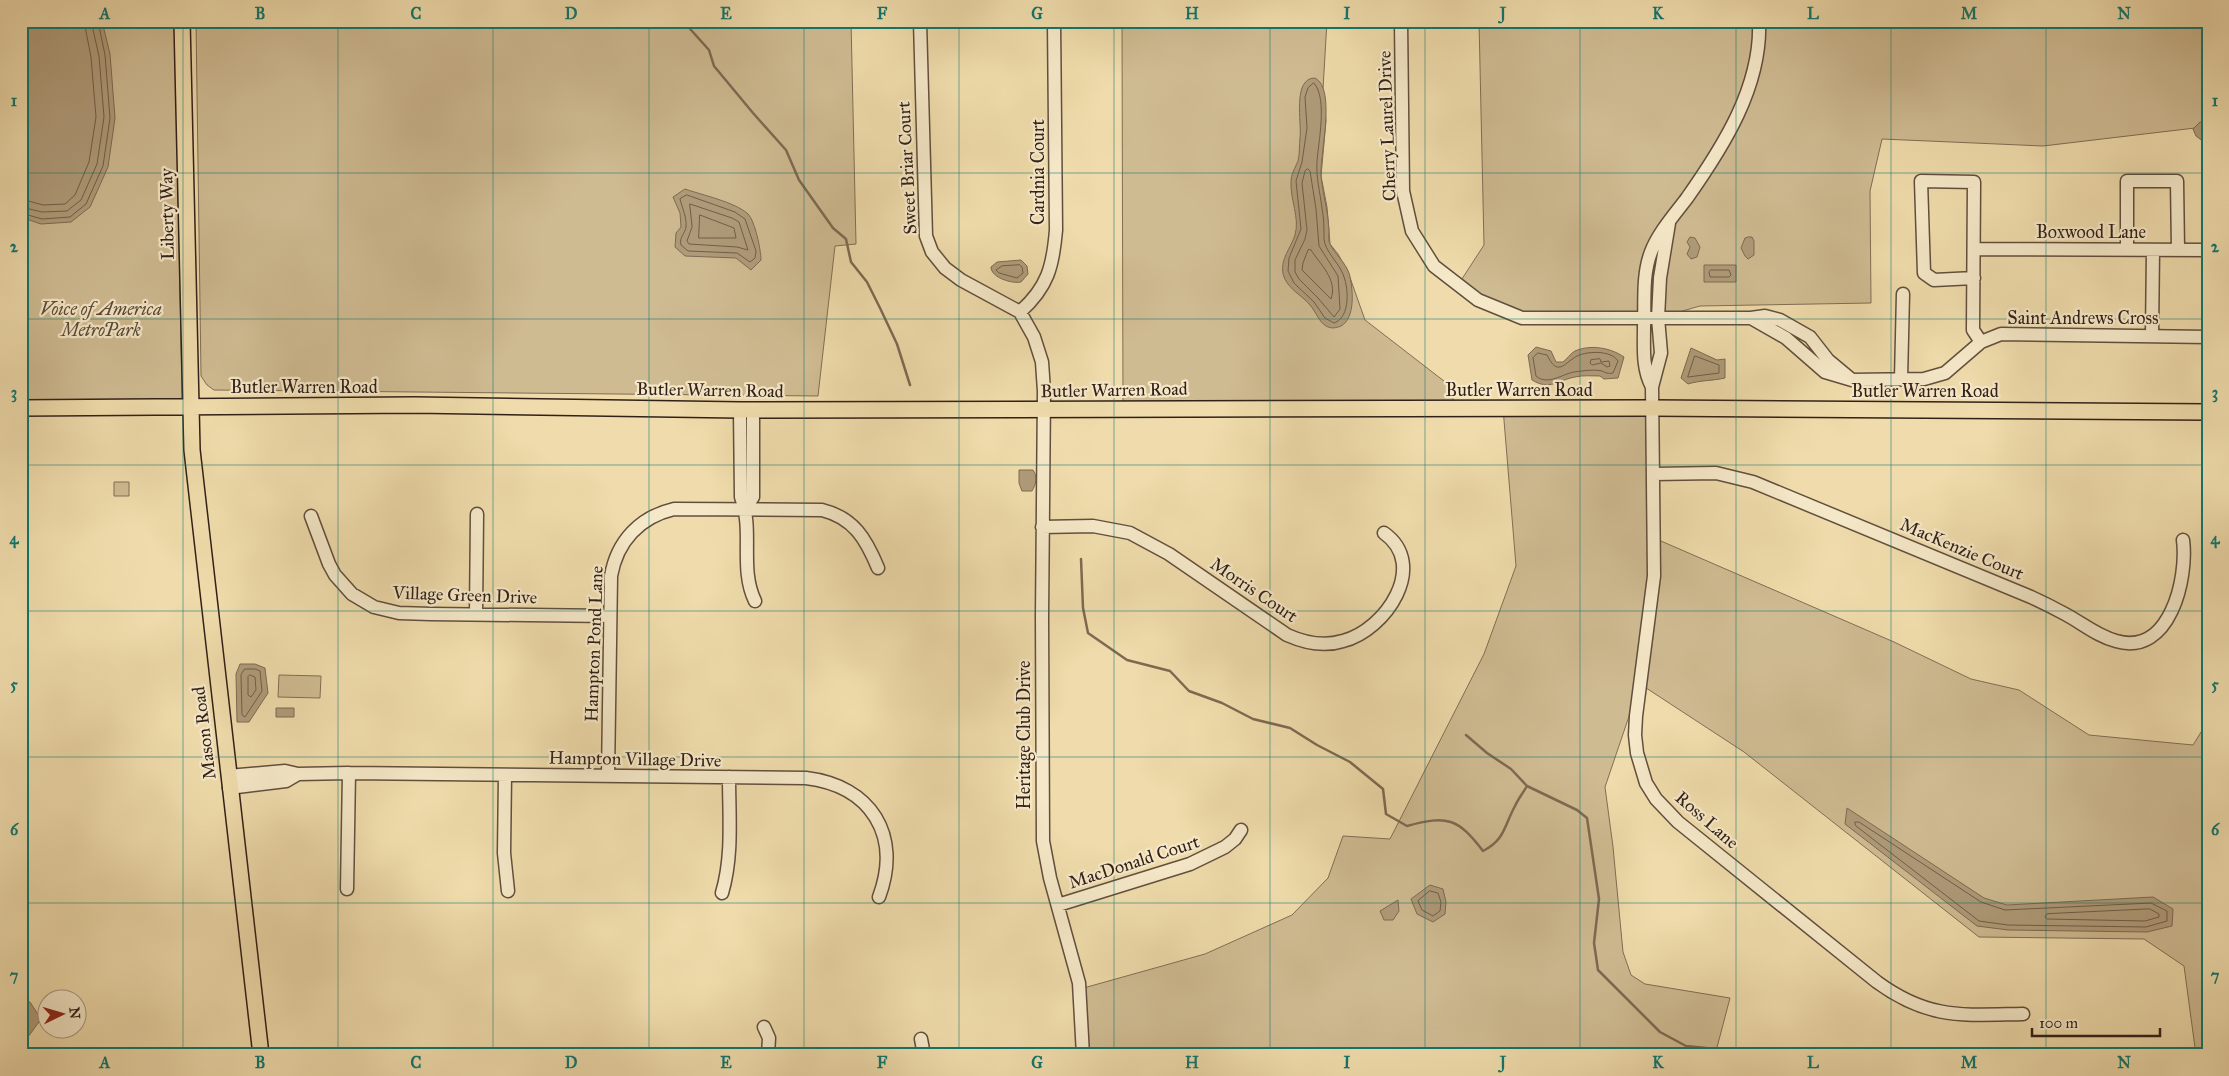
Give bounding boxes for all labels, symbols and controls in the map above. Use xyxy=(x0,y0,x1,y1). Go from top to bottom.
text: A xyxy=(99,4,111,23)
text: B xyxy=(255,4,265,23)
text: C xyxy=(411,4,422,23)
text: D xyxy=(565,4,578,23)
text: E xyxy=(720,4,732,23)
text: F xyxy=(877,4,888,23)
text: G xyxy=(1031,4,1043,23)
text: H xyxy=(1185,4,1199,23)
text: I xyxy=(1344,4,1351,23)
text: J xyxy=(1498,4,1507,24)
text: K xyxy=(1652,4,1664,23)
text: L xyxy=(1807,4,1819,23)
text: M xyxy=(1961,4,1978,23)
text: N xyxy=(2117,4,2131,23)
street label: Cherry Laurel Drive xyxy=(1373,50,1401,202)
text: 1 xyxy=(11,91,18,110)
text: 1 xyxy=(2212,91,2219,110)
street label: Sweet Briar Court xyxy=(893,100,921,235)
street label: Cardnia Court xyxy=(1027,118,1049,225)
street label: Liberty Way xyxy=(155,167,179,260)
street label: Boxwood Lane xyxy=(2036,221,2146,243)
text: 2 xyxy=(10,237,19,256)
text: 2 xyxy=(2211,237,2220,256)
park label: Voice of America MetroPark xyxy=(40,298,162,341)
street label: Saint Andrews Cross xyxy=(2007,307,2159,329)
street label: Butler Warren Road xyxy=(230,376,378,398)
street label: Butler Warren Road xyxy=(636,378,784,402)
street label: Butler Warren Road xyxy=(1040,378,1188,402)
street label: Butler Warren Road xyxy=(1445,379,1593,401)
street label: Butler Warren Road xyxy=(1851,380,1999,402)
text: 3 xyxy=(11,383,17,403)
text: 3 xyxy=(2212,383,2218,403)
street label: MacKenzie Court xyxy=(1897,513,2028,585)
text: 4 xyxy=(10,529,20,549)
text: 4 xyxy=(2211,529,2221,549)
street label: Morris Court xyxy=(1206,553,1302,628)
street label: Hampton Pond Lane xyxy=(580,565,608,723)
street label: Village Green Drive xyxy=(391,581,538,610)
street label: Heritage Club Drive xyxy=(1013,660,1036,810)
text: 5 xyxy=(10,675,18,694)
text: 5 xyxy=(2211,675,2219,694)
street label: Mason Road xyxy=(187,685,221,781)
street label: Hampton Village Drive xyxy=(548,746,722,773)
street label: Ross Lane xyxy=(1671,786,1743,854)
text: 6 xyxy=(10,820,19,839)
text: 6 xyxy=(2211,820,2220,839)
street label: MacDonald Court xyxy=(1066,830,1203,894)
text: 7 xyxy=(10,966,19,985)
text: 7 xyxy=(2211,966,2220,985)
north arrow xyxy=(38,988,88,1038)
text: N xyxy=(65,1006,83,1020)
scale bar xyxy=(2032,1006,2159,1038)
text: 100 m xyxy=(2039,1014,2079,1032)
text: A xyxy=(99,1053,111,1072)
text: B xyxy=(255,1053,265,1072)
text: C xyxy=(411,1053,422,1072)
text: D xyxy=(565,1053,578,1072)
text: E xyxy=(720,1053,732,1072)
text: F xyxy=(877,1053,888,1072)
text: G xyxy=(1031,1053,1043,1072)
text: H xyxy=(1185,1053,1199,1072)
text: I xyxy=(1344,1053,1351,1072)
text: J xyxy=(1498,1053,1507,1073)
text: K xyxy=(1652,1053,1664,1072)
text: L xyxy=(1807,1053,1819,1072)
text: M xyxy=(1961,1053,1978,1072)
text: N xyxy=(2117,1053,2131,1072)

